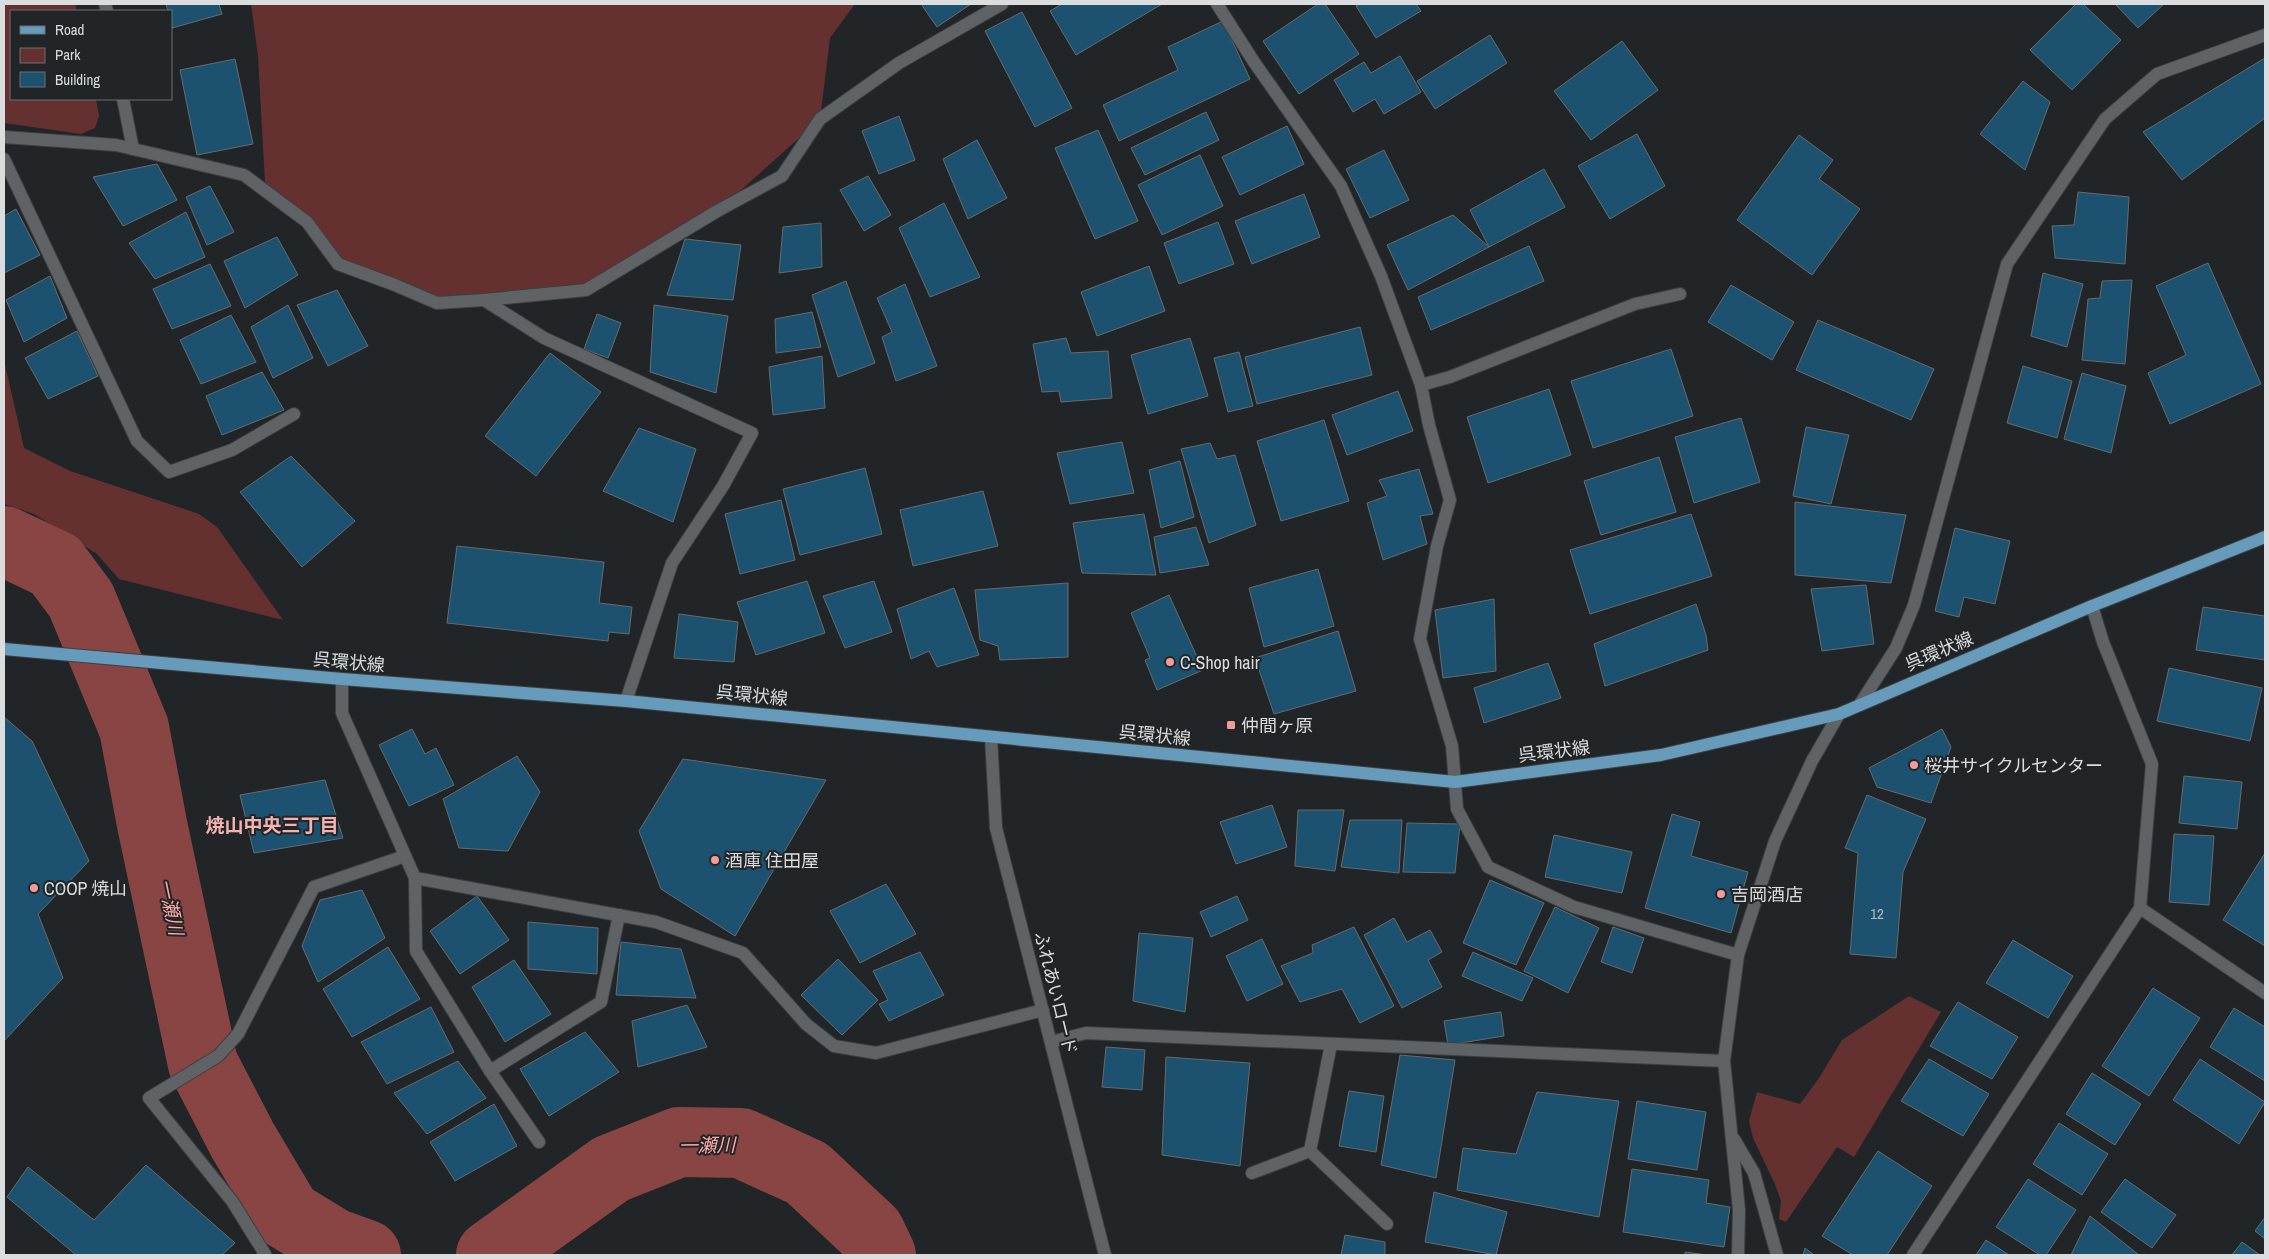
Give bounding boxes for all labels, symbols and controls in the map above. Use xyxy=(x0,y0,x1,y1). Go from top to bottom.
legend xyxy=(10,10,172,100)
text: Road xyxy=(55,19,84,40)
text: Park xyxy=(55,44,81,65)
text: Building xyxy=(55,69,100,90)
street label: 呉環状線 xyxy=(1901,625,1977,677)
street label: 呉環状線 xyxy=(312,646,386,678)
place label: C-Shop hair xyxy=(1180,650,1260,675)
marker: C-Shop hair xyxy=(1164,656,1176,668)
street label: 呉環状線 xyxy=(715,679,789,711)
place label: 仲間ヶ原 xyxy=(1241,713,1313,738)
street label: 呉環状線 xyxy=(1118,719,1192,751)
marker: 仲間ヶ原 xyxy=(1225,719,1237,731)
street label: 呉環状線 xyxy=(1517,734,1591,768)
place label: 桜井サイクルセンター xyxy=(1924,753,2103,778)
marker: 桜井サイクルセンター xyxy=(1908,759,1920,771)
district label: 焼山中央三丁目 xyxy=(205,812,339,838)
place label: 酒庫 住田屋 xyxy=(725,848,819,873)
marker: 酒庫 住田屋 xyxy=(709,854,721,866)
place label: COOP 焼山 xyxy=(44,876,127,901)
water label: 一瀬川 xyxy=(152,876,190,940)
marker: COOP 焼山 xyxy=(28,882,40,894)
place label: 吉岡酒店 xyxy=(1731,882,1803,907)
marker: 吉岡酒店 xyxy=(1715,888,1727,900)
house number: 12 xyxy=(1870,903,1884,924)
street label: ふれあいロード xyxy=(1029,929,1083,1057)
water label: 一瀬川 xyxy=(678,1131,738,1158)

